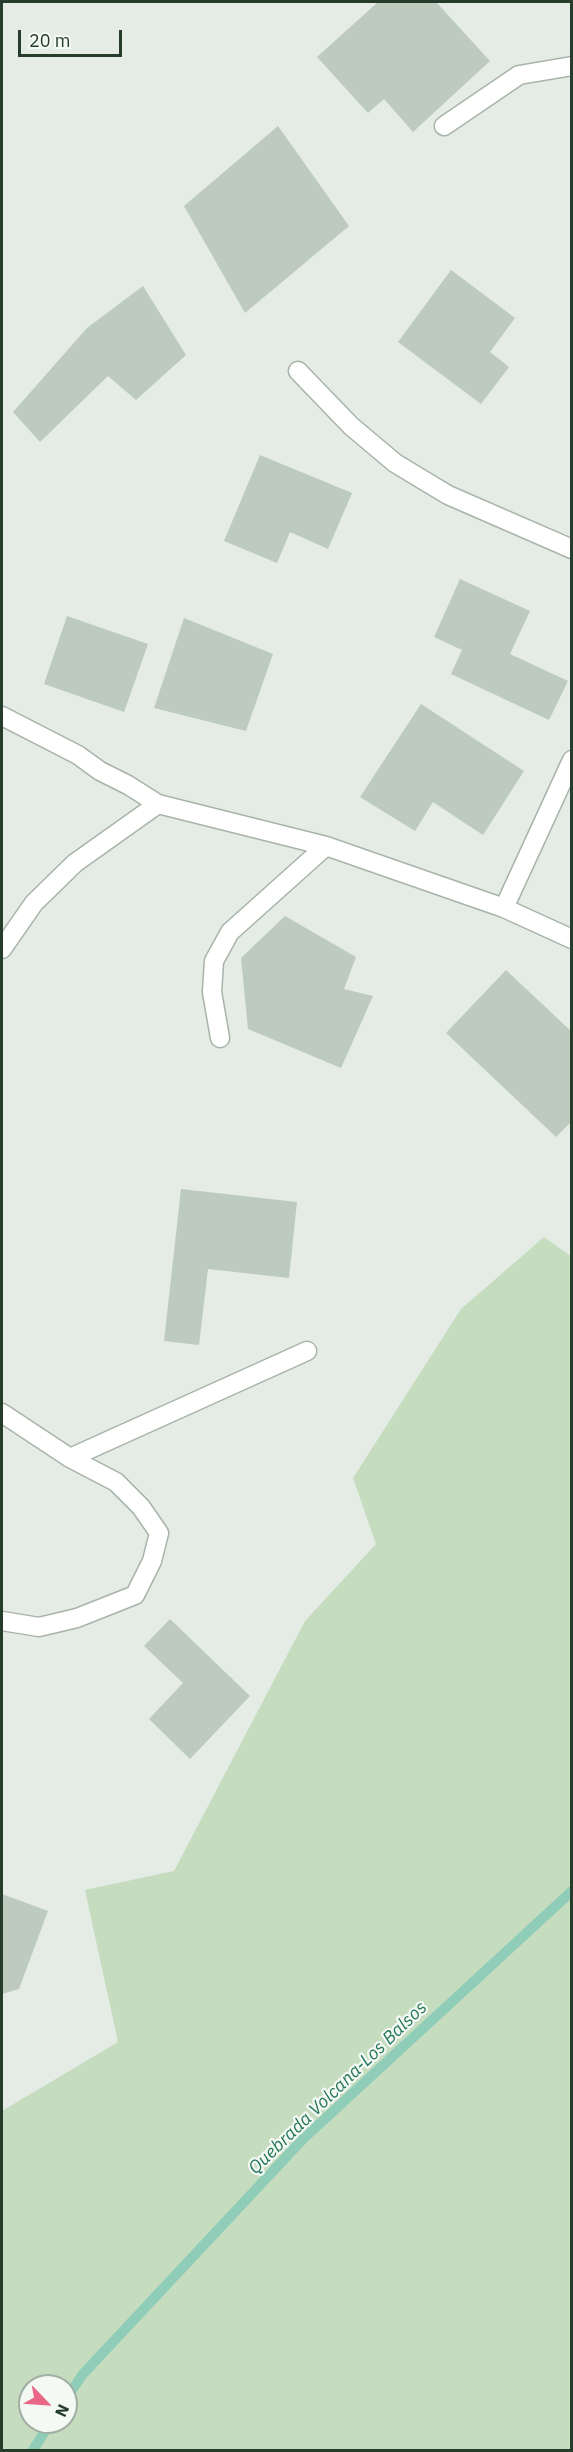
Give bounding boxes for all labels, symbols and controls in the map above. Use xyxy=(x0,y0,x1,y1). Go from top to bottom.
scale bar xyxy=(21,18,124,56)
text: 20 m xyxy=(29,29,71,52)
water label: Quebrada Volcana-Los Balsos xyxy=(244,1997,432,2179)
north arrow xyxy=(18,2374,78,2434)
text: N xyxy=(51,2401,74,2420)

